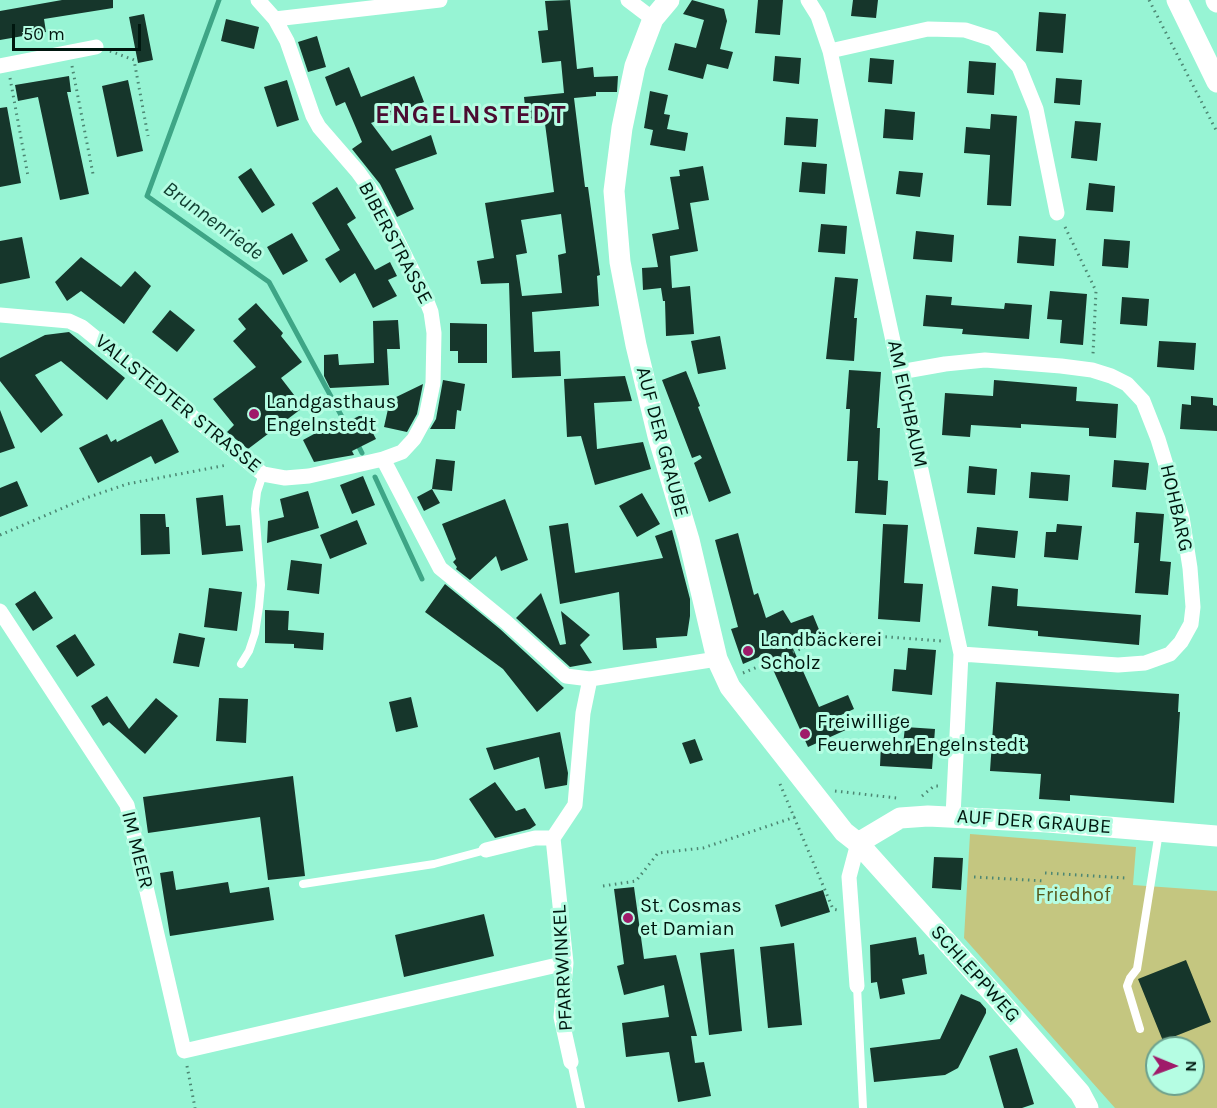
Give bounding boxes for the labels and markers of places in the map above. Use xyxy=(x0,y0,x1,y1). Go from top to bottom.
place label: Landgasthaus Engelnstedt xyxy=(266,390,396,437)
marker: Landgasthaus Engelnstedt xyxy=(247,407,261,421)
place label: Landbäckerei Scholz xyxy=(760,628,882,675)
marker: Landbäckerei Scholz xyxy=(741,644,755,658)
place label: Freiwillige Feuerwehr Engelnstedt xyxy=(817,710,1026,757)
marker: Freiwillige Feuerwehr Engelnstedt xyxy=(798,727,812,741)
place label: St. Cosmas et Damian xyxy=(640,894,742,941)
marker: St. Cosmas et Damian xyxy=(621,911,635,925)

